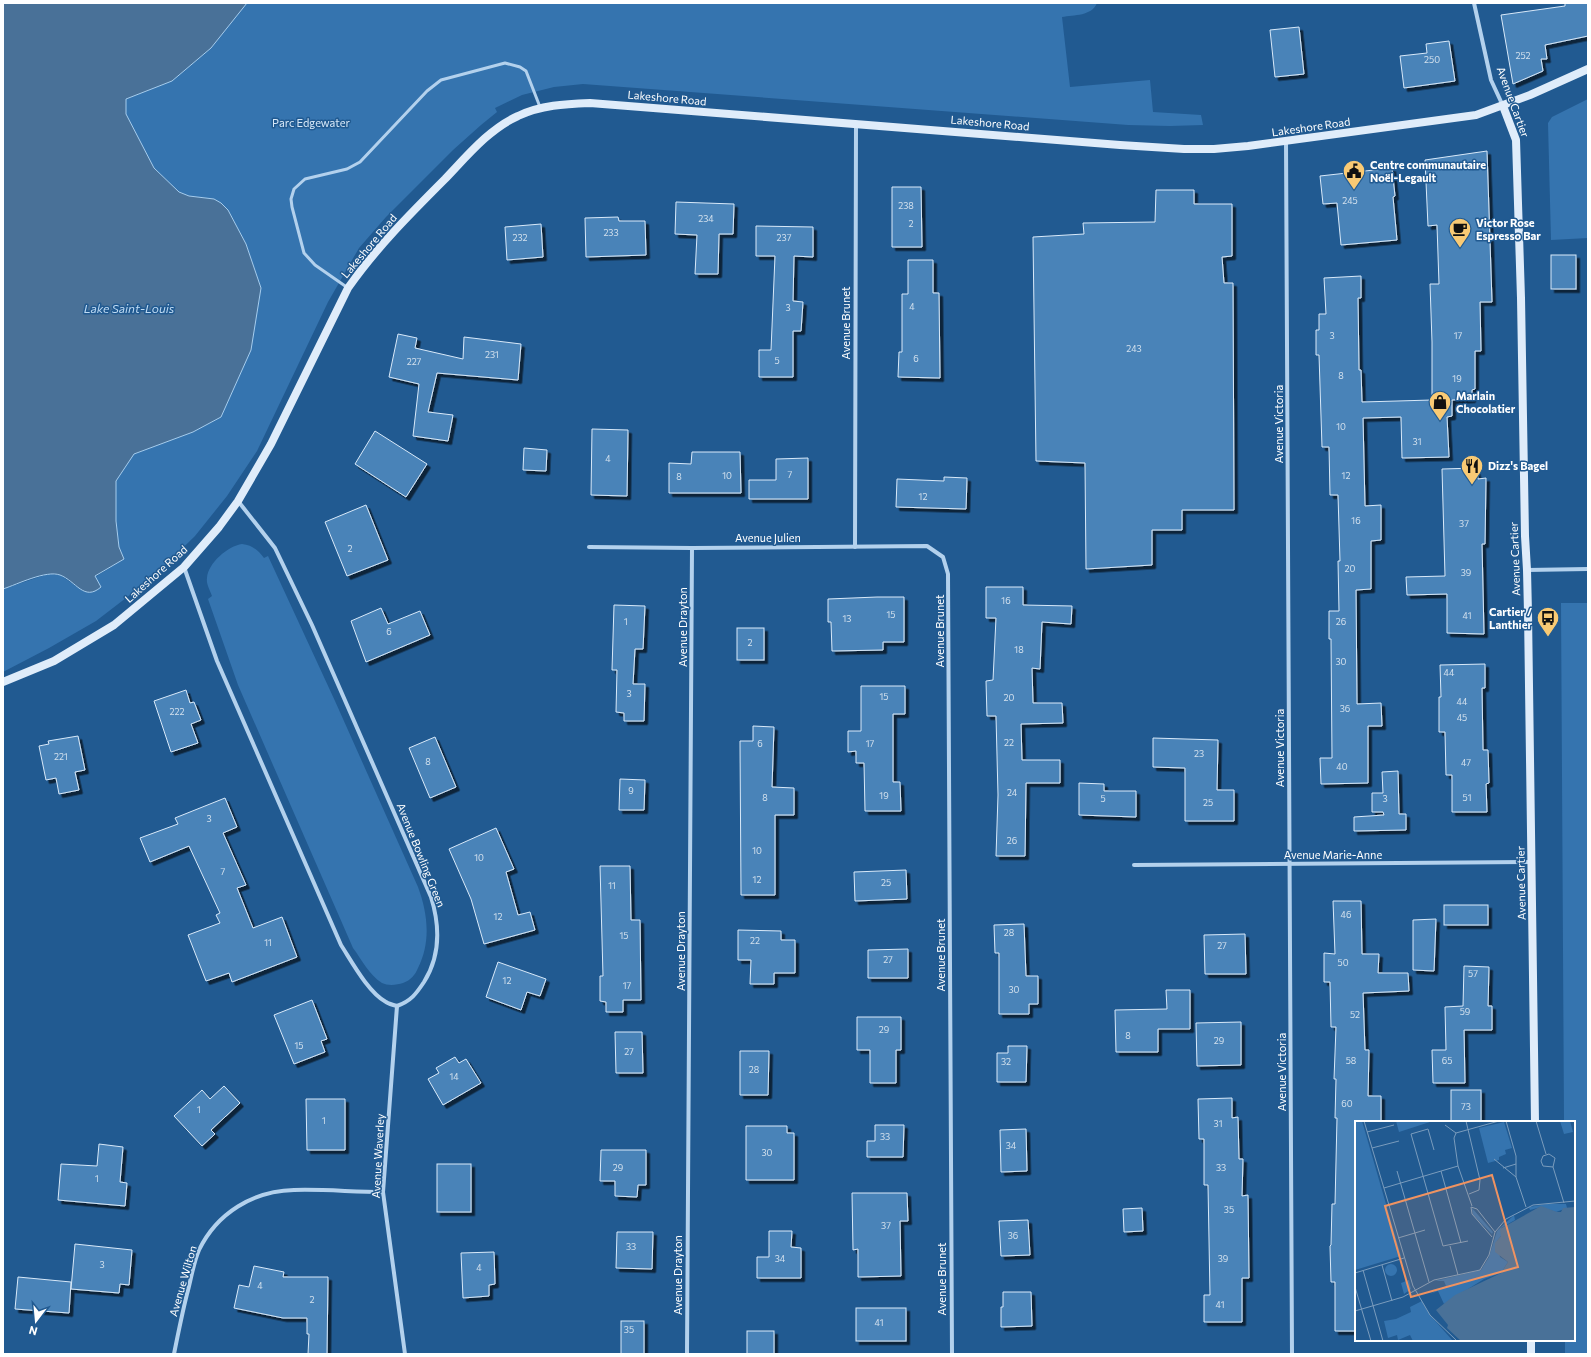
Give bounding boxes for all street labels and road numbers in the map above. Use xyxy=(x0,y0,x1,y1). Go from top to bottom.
street label: Avenue Cartier xyxy=(1495,65,1532,139)
street label: Lakeshore Road xyxy=(627,88,707,107)
street label: Lakeshore Road xyxy=(950,113,1030,132)
street label: Lakeshore Road xyxy=(1271,115,1351,138)
street label: Lakeshore Road xyxy=(338,211,399,280)
street label: Avenue Brunet xyxy=(839,286,852,359)
street label: Avenue Victoria xyxy=(1272,385,1285,463)
street label: Avenue Cartier xyxy=(1507,521,1522,596)
street label: Avenue Julien xyxy=(735,531,801,545)
street label: Lakeshore Road xyxy=(122,542,189,605)
street label: Avenue Drayton xyxy=(676,587,689,667)
street label: Avenue Brunet xyxy=(933,594,946,667)
street label: Avenue Victoria xyxy=(1273,709,1286,787)
street label: Avenue Bowling Green xyxy=(395,801,448,909)
street label: Avenue Cartier xyxy=(1513,845,1528,920)
street label: Avenue Marie-Anne xyxy=(1284,848,1382,861)
street label: Avenue Drayton xyxy=(674,911,687,991)
street label: Avenue Brunet xyxy=(934,918,947,991)
street label: Avenue Victoria xyxy=(1275,1033,1288,1111)
street label: Avenue Waverley xyxy=(369,1113,386,1199)
street label: Avenue Drayton xyxy=(671,1235,684,1315)
street label: Avenue Brunet xyxy=(935,1242,948,1315)
street label: Avenue Wilton xyxy=(166,1244,199,1318)

